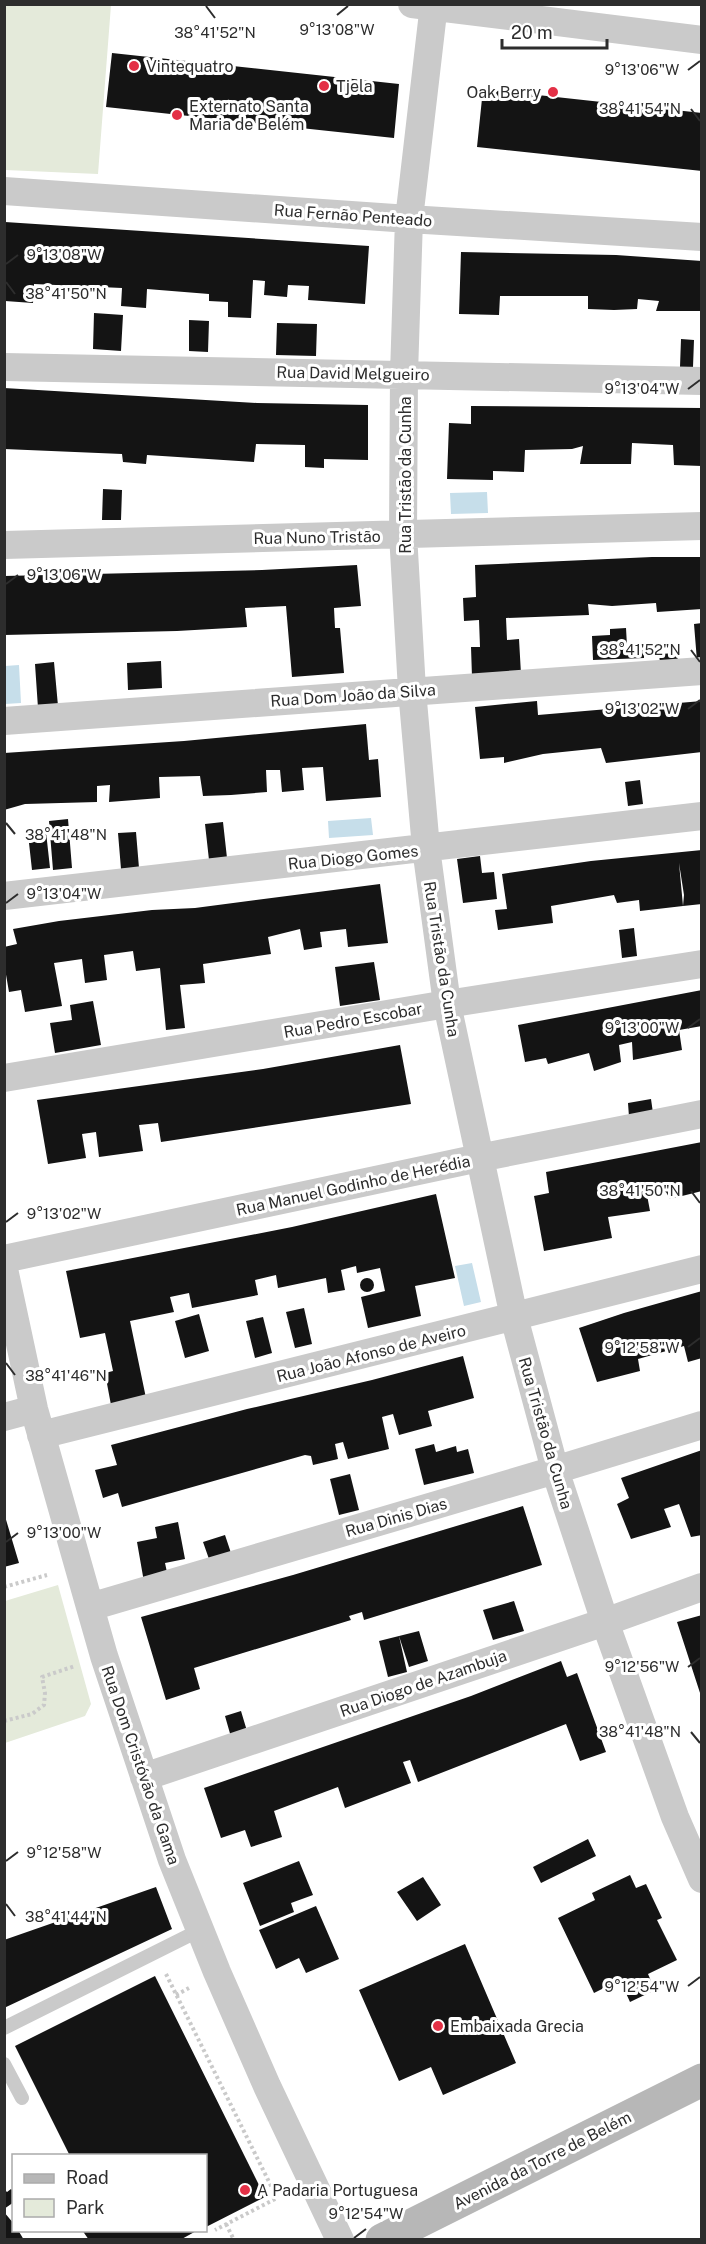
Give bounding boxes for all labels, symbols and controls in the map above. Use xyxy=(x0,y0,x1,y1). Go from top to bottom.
scale bar xyxy=(502,12,607,50)
text: 9°13'08"W xyxy=(299,21,375,38)
text: 20 m xyxy=(511,22,553,43)
text: 38°41'52"N xyxy=(174,24,256,41)
place label: Vintequatro xyxy=(146,57,234,76)
marker: Vintequatro xyxy=(127,59,141,73)
text: 9°13'06"W xyxy=(605,61,679,78)
place label: Tjela xyxy=(336,77,373,96)
marker: Tjela xyxy=(317,79,331,93)
place label: Oak Berry xyxy=(467,83,541,102)
marker: Oak Berry xyxy=(546,85,560,99)
place label: Externato Santa Maria de Belém xyxy=(189,97,309,134)
text: 38°41'54"N xyxy=(599,100,681,117)
marker: Externato Santa Maria de Belém xyxy=(170,108,184,122)
street label: Rua Fernão Penteado xyxy=(273,200,433,231)
text: 9°13'08"W xyxy=(26,246,102,263)
text: 38°41'50"N xyxy=(25,285,107,302)
street label: Rua David Melgueiro xyxy=(276,363,430,384)
text: 9°13'04"W xyxy=(605,380,679,397)
street label: Rua Tristão da Cunha xyxy=(396,396,415,554)
street label: Rua Nuno Tristão xyxy=(253,527,381,548)
text: 9°13'06"W xyxy=(27,566,101,583)
text: 38°41'52"N xyxy=(599,641,681,658)
street label: Rua Dom João da Silva xyxy=(270,680,436,711)
text: 9°13'02"W xyxy=(605,700,679,717)
text: 38°41'48"N xyxy=(25,826,107,843)
street label: Rua Diogo Gomes xyxy=(287,841,419,874)
street label: Rua Tristão da Cunha xyxy=(420,880,463,1038)
text: 9°13'04"W xyxy=(27,885,101,902)
street label: Rua Pedro Escobar xyxy=(282,999,424,1042)
text: 9°13'00"W xyxy=(605,1019,679,1036)
street label: Rua Manuel Godinho de Herédia xyxy=(234,1151,472,1220)
text: 38°41'50"N xyxy=(599,1182,681,1199)
text: 9°13'02"W xyxy=(27,1205,101,1222)
street label: Rua João Afonso de Aveiro xyxy=(275,1321,468,1386)
text: 9°12'58"W xyxy=(604,1339,680,1356)
street label: Rua Tristão da Cunha xyxy=(515,1355,576,1511)
text: 38°41'46"N xyxy=(25,1367,107,1384)
street label: Rua Dinis Dias xyxy=(343,1494,449,1541)
text: 9°13'00"W xyxy=(27,1524,101,1541)
street label: Rua Diogo de Azambuja xyxy=(337,1646,509,1721)
text: 9°12'56"W xyxy=(605,1658,679,1675)
street label: Rua Dom Cristóvão da Gama xyxy=(97,1663,184,1867)
text: 38°41'48"N xyxy=(599,1723,681,1740)
text: 9°12'58"W xyxy=(26,1844,102,1861)
text: 38°41'44"N xyxy=(25,1908,107,1925)
text: 9°12'54"W xyxy=(605,1978,679,1995)
place label: Embaixada Grecia xyxy=(450,2017,584,2036)
marker: Embaixada Grecia xyxy=(431,2019,445,2033)
street label: Avenida da Torre de Belém xyxy=(450,2107,634,2214)
legend xyxy=(12,2154,207,2232)
text: Road xyxy=(66,2167,109,2188)
place label: A Padaria Portuguesa xyxy=(257,2181,418,2200)
marker: A Padaria Portuguesa xyxy=(238,2183,252,2197)
text: Park xyxy=(66,2197,104,2218)
text: 9°12'54"W xyxy=(329,2205,403,2222)

